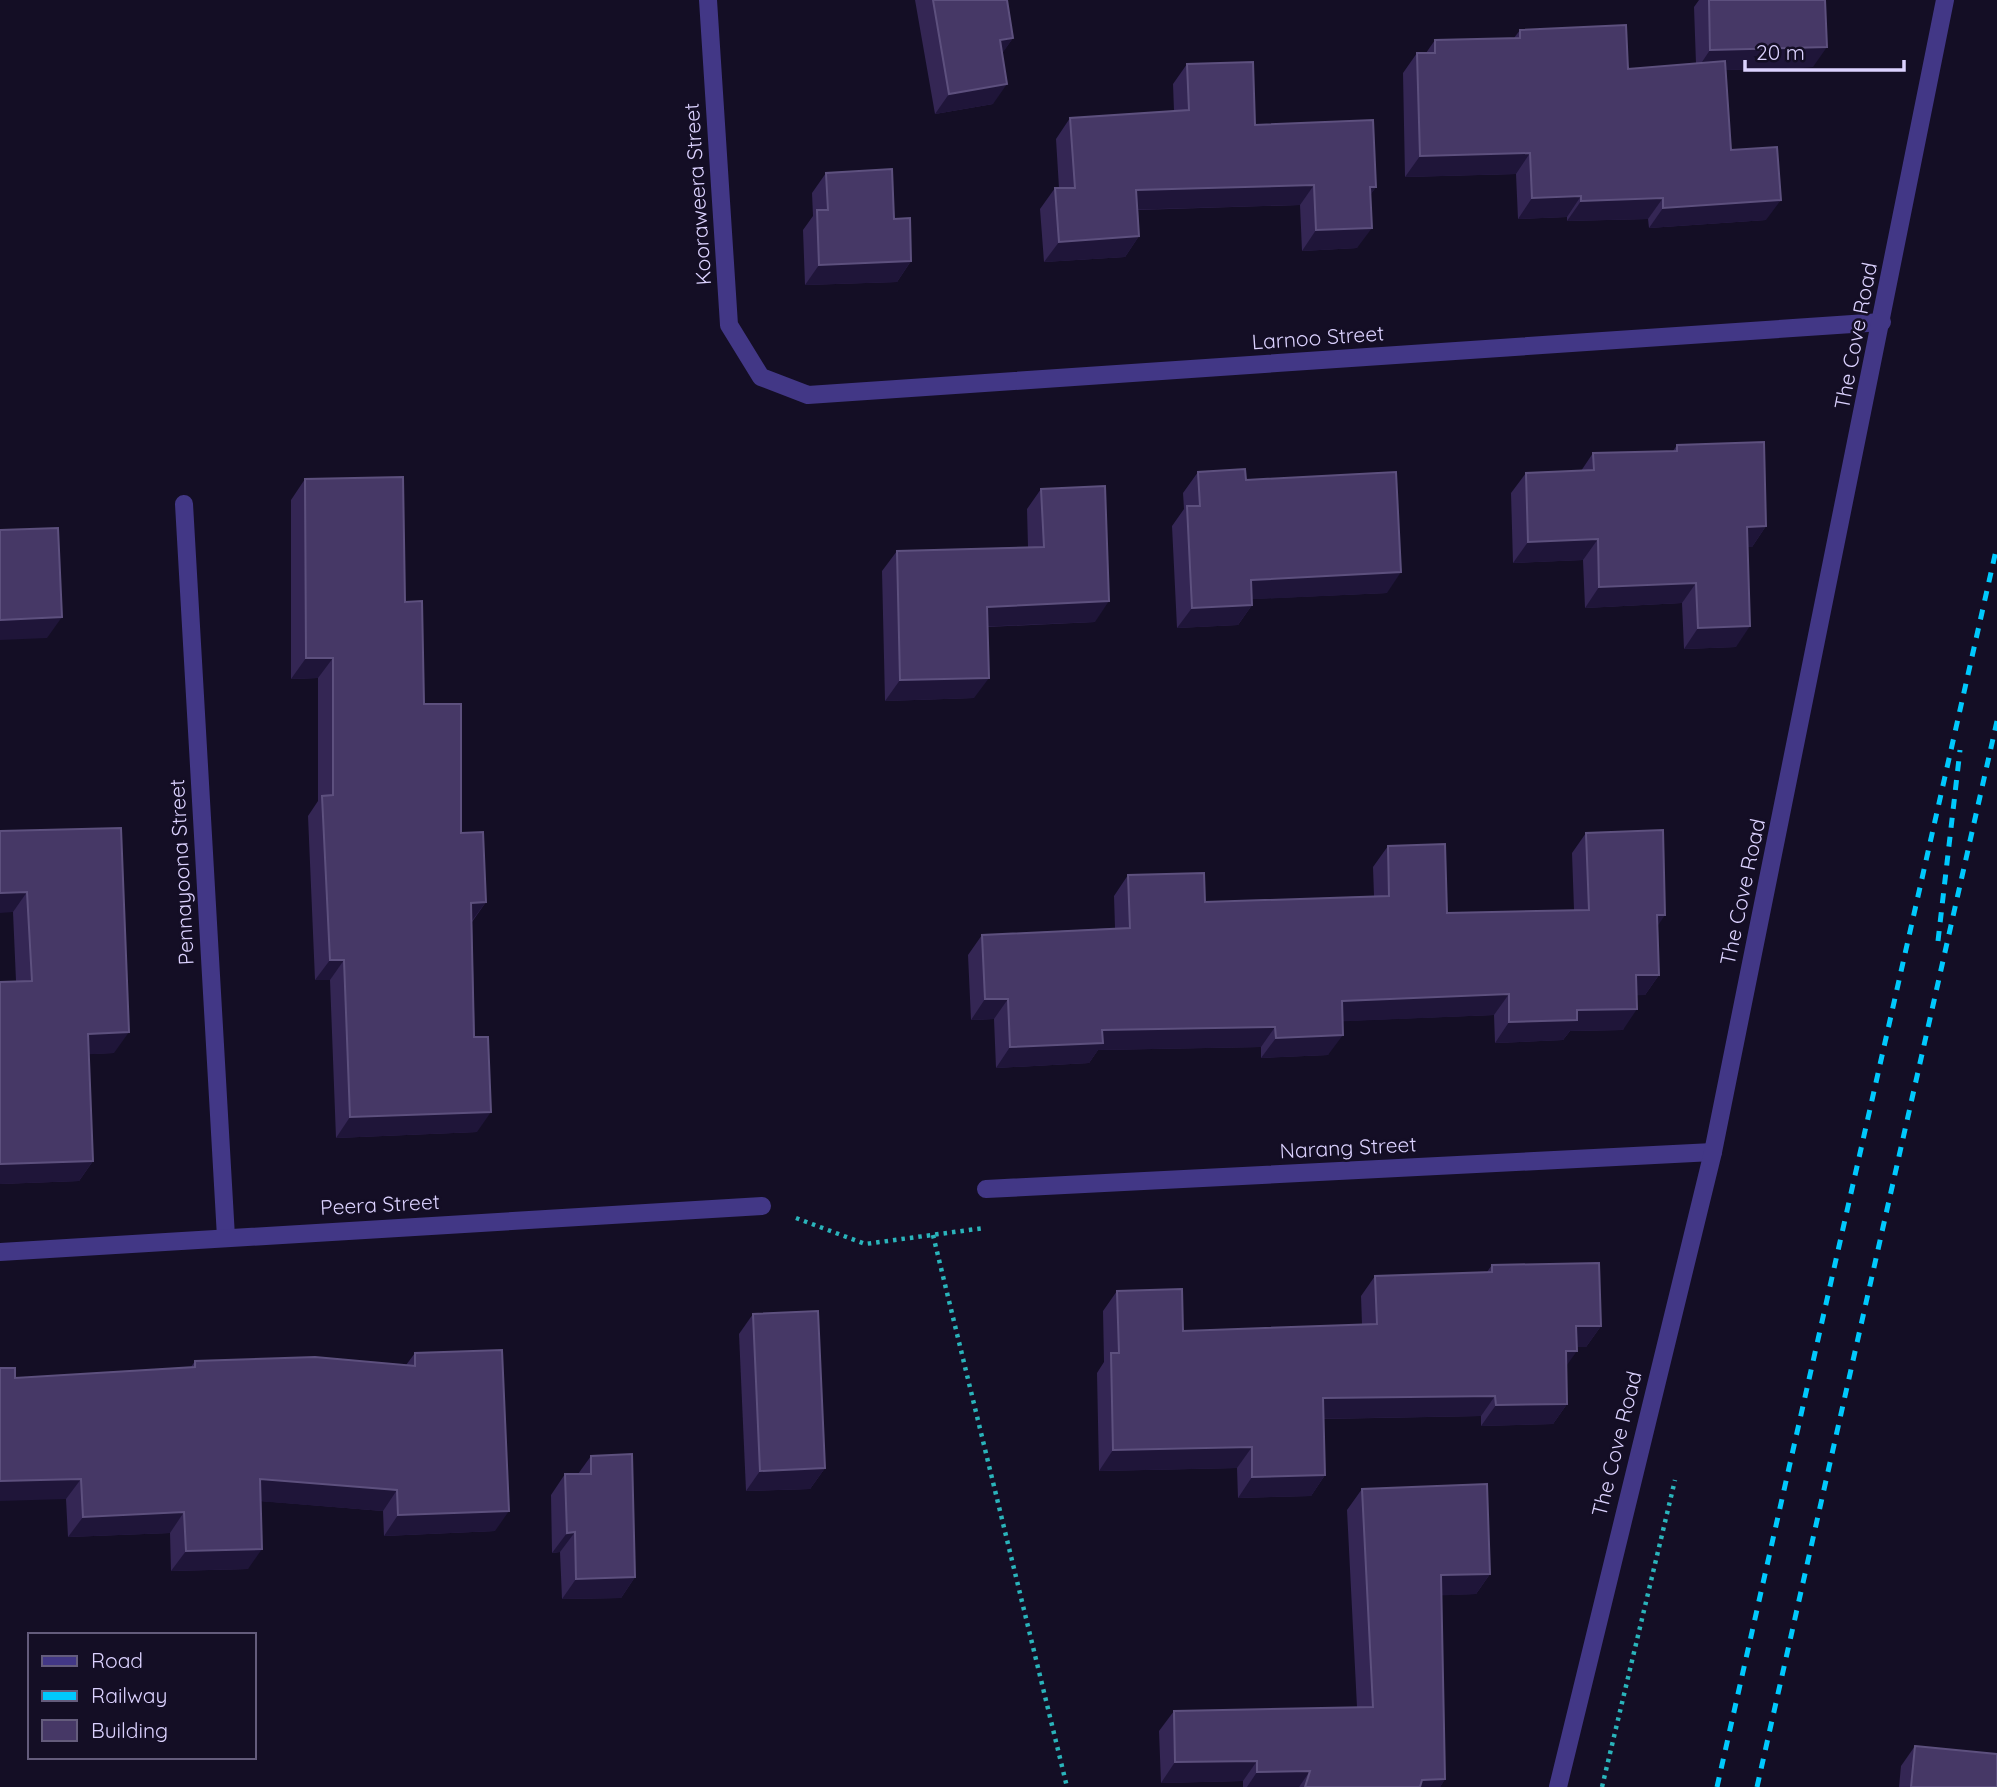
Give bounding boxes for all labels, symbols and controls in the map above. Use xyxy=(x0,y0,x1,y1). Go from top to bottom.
scale bar xyxy=(1745,28,1904,72)
text: 20 m xyxy=(1756,39,1805,65)
street label: Kooraweera Street xyxy=(678,102,716,286)
street label: The Cove Road xyxy=(1828,260,1882,412)
street label: Larnoo Street xyxy=(1251,319,1385,355)
street label: Pennayoona Street xyxy=(163,778,199,966)
street label: The Cove Road xyxy=(1714,816,1770,967)
street label: Narang Street xyxy=(1279,1130,1417,1164)
street label: Peera Street xyxy=(319,1188,440,1220)
street label: The Cove Road xyxy=(1585,1368,1647,1519)
legend xyxy=(28,1633,256,1759)
text: Road xyxy=(91,1647,143,1673)
text: Railway xyxy=(91,1682,167,1708)
text: Building xyxy=(91,1717,168,1743)

